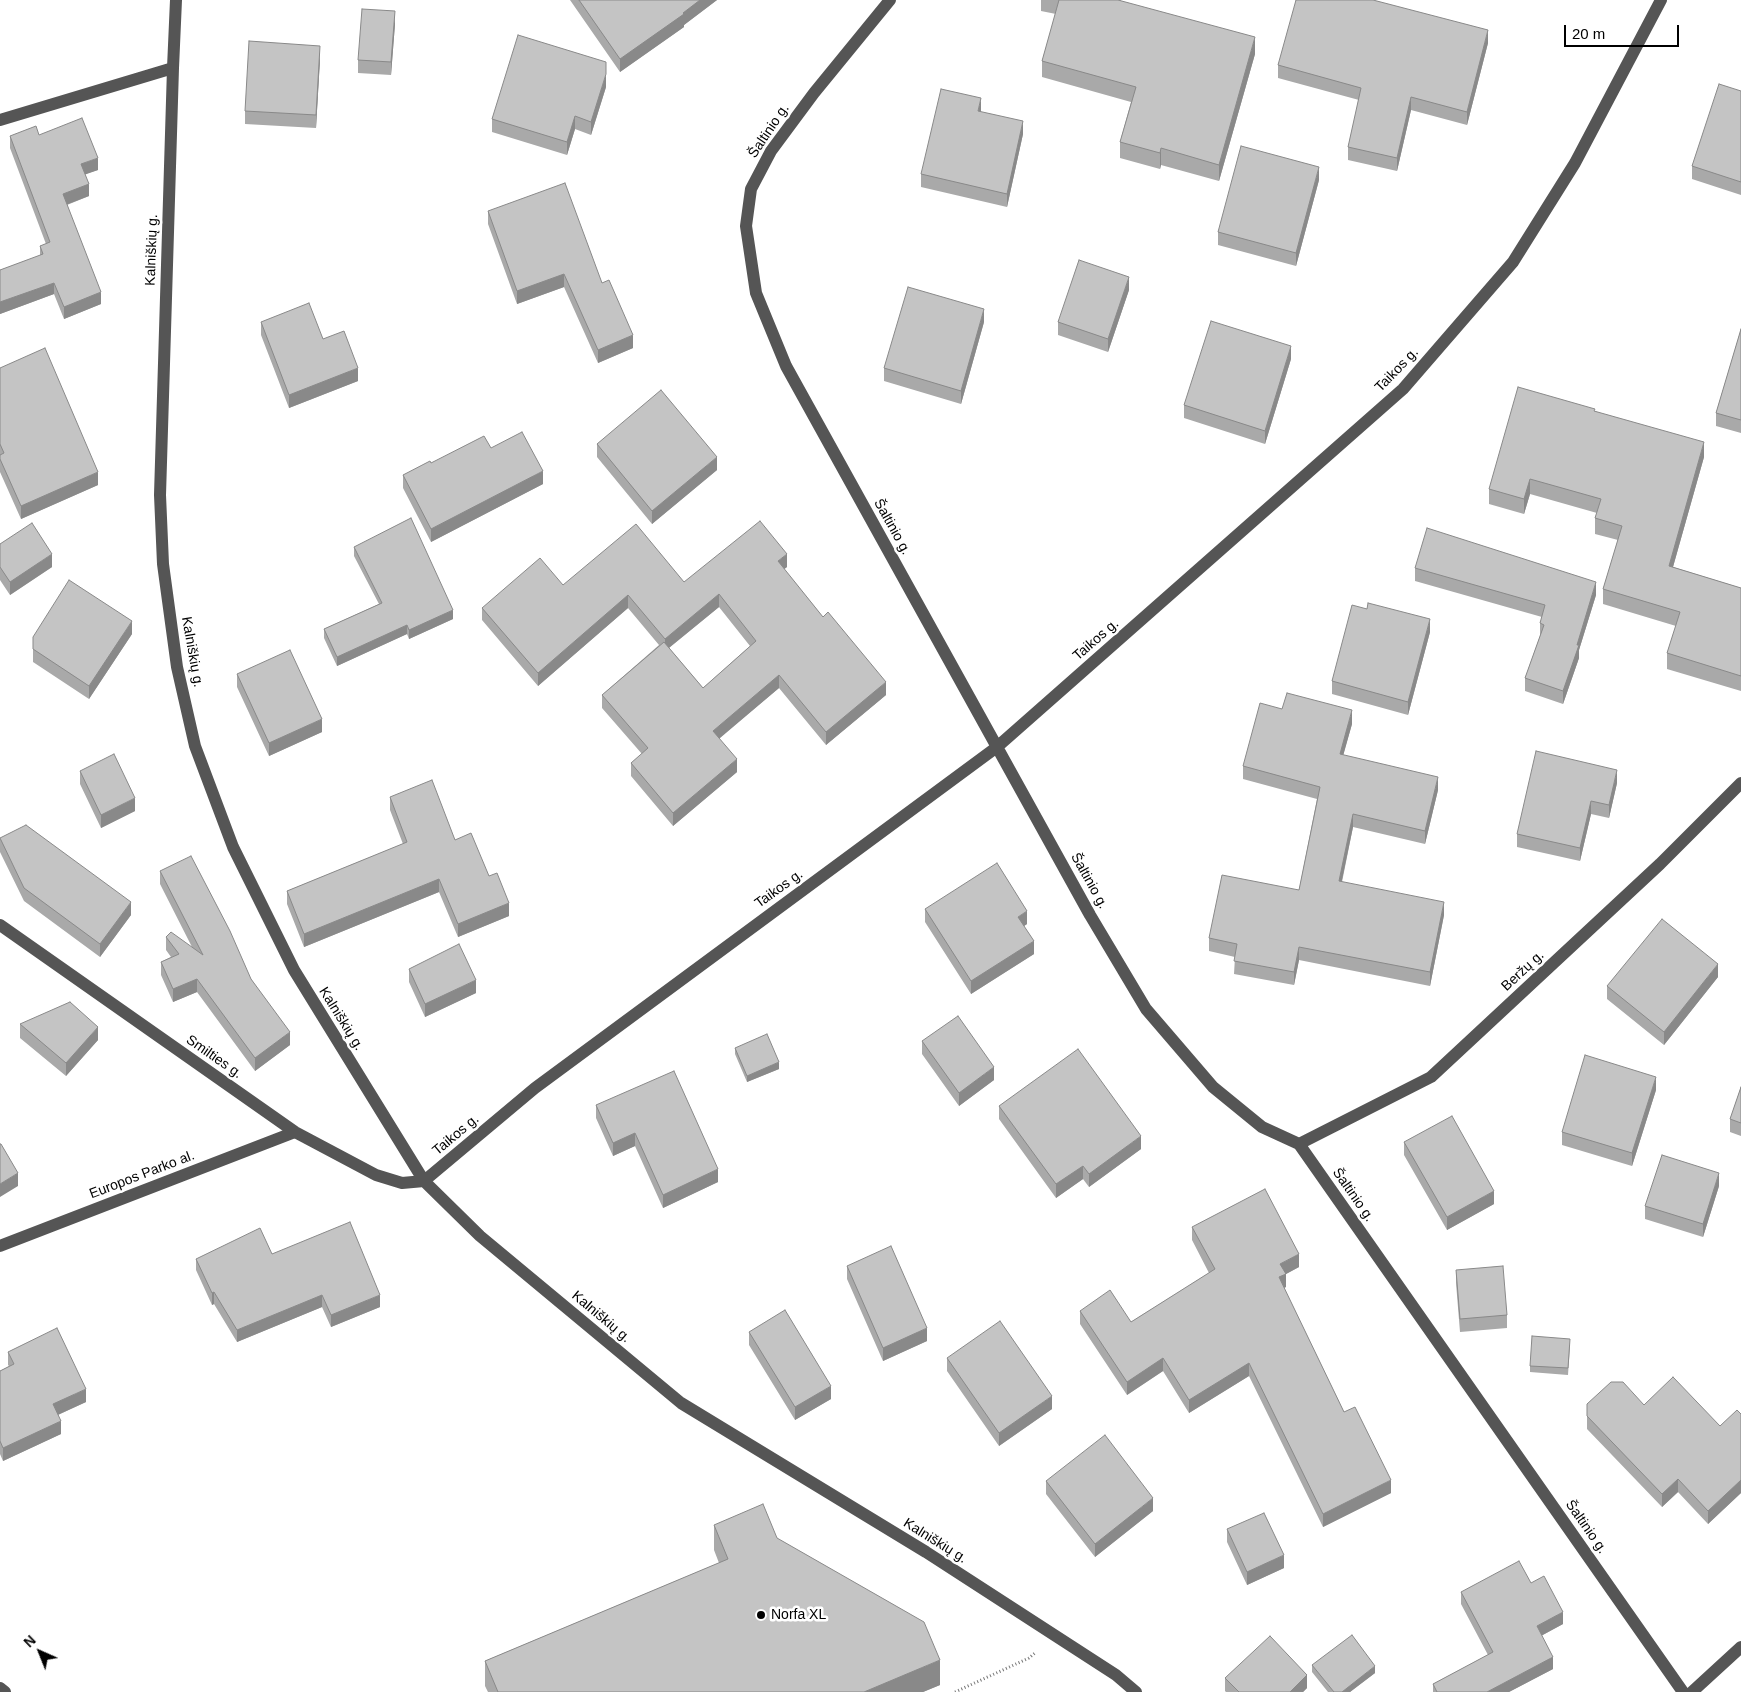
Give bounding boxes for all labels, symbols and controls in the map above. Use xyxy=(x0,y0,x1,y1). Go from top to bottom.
scale bar xyxy=(1566,15,1681,47)
text: 20 m xyxy=(1572,25,1605,42)
street label: Šaltinio g. xyxy=(745,101,793,161)
street label: Kalniškių g. xyxy=(142,214,162,286)
street label: Taikos g. xyxy=(1372,344,1422,396)
street label: Šaltinio g. xyxy=(870,496,914,558)
street label: Kalniškių g. xyxy=(178,615,206,689)
street label: Taikos g. xyxy=(1070,616,1122,664)
street label: Šaltinio g. xyxy=(1067,850,1111,912)
street label: Taikos g. xyxy=(752,866,806,912)
street label: Beržų g. xyxy=(1498,947,1548,995)
street label: Kalniškių g. xyxy=(315,984,367,1054)
street label: Smilties g. xyxy=(183,1032,245,1082)
street label: Taikos g. xyxy=(429,1111,483,1159)
street label: Europos Parko al. xyxy=(87,1147,197,1203)
street label: Šaltinio g. xyxy=(1328,1165,1378,1225)
street label: Kalniškių g. xyxy=(568,1288,634,1346)
street label: Šaltinio g. xyxy=(1561,1497,1611,1557)
street label: Kalniškių g. xyxy=(900,1515,970,1567)
place label: Norfa XL xyxy=(771,1607,826,1623)
marker: Norfa XL xyxy=(755,1609,767,1621)
north arrow xyxy=(15,1627,65,1677)
text: N xyxy=(20,1632,39,1650)

